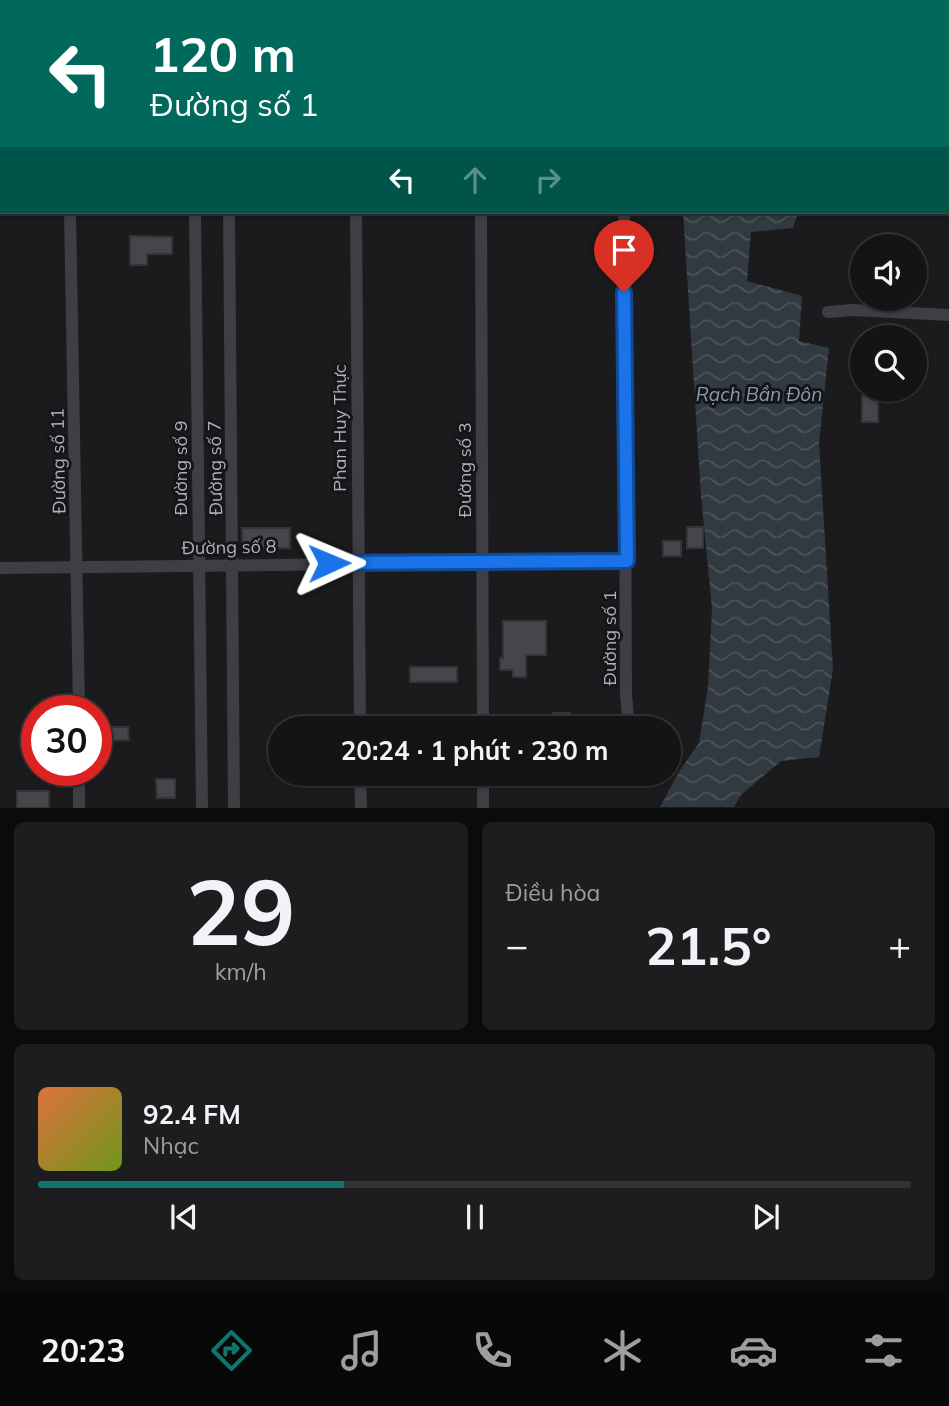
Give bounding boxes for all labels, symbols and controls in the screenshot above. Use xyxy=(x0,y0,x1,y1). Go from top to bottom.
text: 120 m xyxy=(150,23,296,84)
icon: left xyxy=(35,28,126,119)
text: Đường số 1 xyxy=(150,84,319,124)
icon: left xyxy=(383,161,421,199)
icon: ahead xyxy=(456,161,494,199)
icon: right xyxy=(529,161,567,199)
pin xyxy=(594,220,654,292)
icon: arrive xyxy=(605,231,643,269)
map controls xyxy=(850,234,927,402)
button: sound xyxy=(850,234,927,311)
button: search xyxy=(850,325,927,402)
street label: Phan Huy Thực xyxy=(328,364,351,492)
water label: Rạch Bần Đôn xyxy=(696,382,822,406)
street label: Đường số 11 xyxy=(46,408,70,514)
street label: Đường số 7 xyxy=(203,420,227,516)
street label: Đường số 9 xyxy=(169,421,192,515)
street label: Đường số 3 xyxy=(453,423,476,517)
position arrow xyxy=(292,526,366,600)
street label: Đường số 8 xyxy=(181,535,277,559)
street label: Đường số 1 xyxy=(598,591,621,685)
speed limit sign: 30 xyxy=(21,695,112,786)
text: 20:24 · 1 phút · 230 m xyxy=(341,734,608,767)
text: 29 xyxy=(186,854,295,968)
text: Điều hòa xyxy=(506,878,600,907)
text: 21.5° xyxy=(645,913,771,978)
text: − xyxy=(506,921,528,969)
text: + xyxy=(888,921,911,969)
text: km/h xyxy=(215,957,267,986)
text: 92.4 FM xyxy=(143,1098,241,1131)
text: Nhạc xyxy=(143,1131,199,1160)
icon: previous xyxy=(165,1198,203,1236)
icon: pause xyxy=(456,1198,494,1236)
icon: next xyxy=(747,1198,785,1236)
icon: directions xyxy=(207,1326,256,1375)
icon: music xyxy=(337,1326,386,1375)
icon: phone xyxy=(468,1326,517,1375)
icon: climate xyxy=(598,1326,647,1375)
icon: car xyxy=(729,1326,778,1375)
icon: filters xyxy=(859,1326,908,1375)
text: 20:23 xyxy=(41,1330,125,1370)

